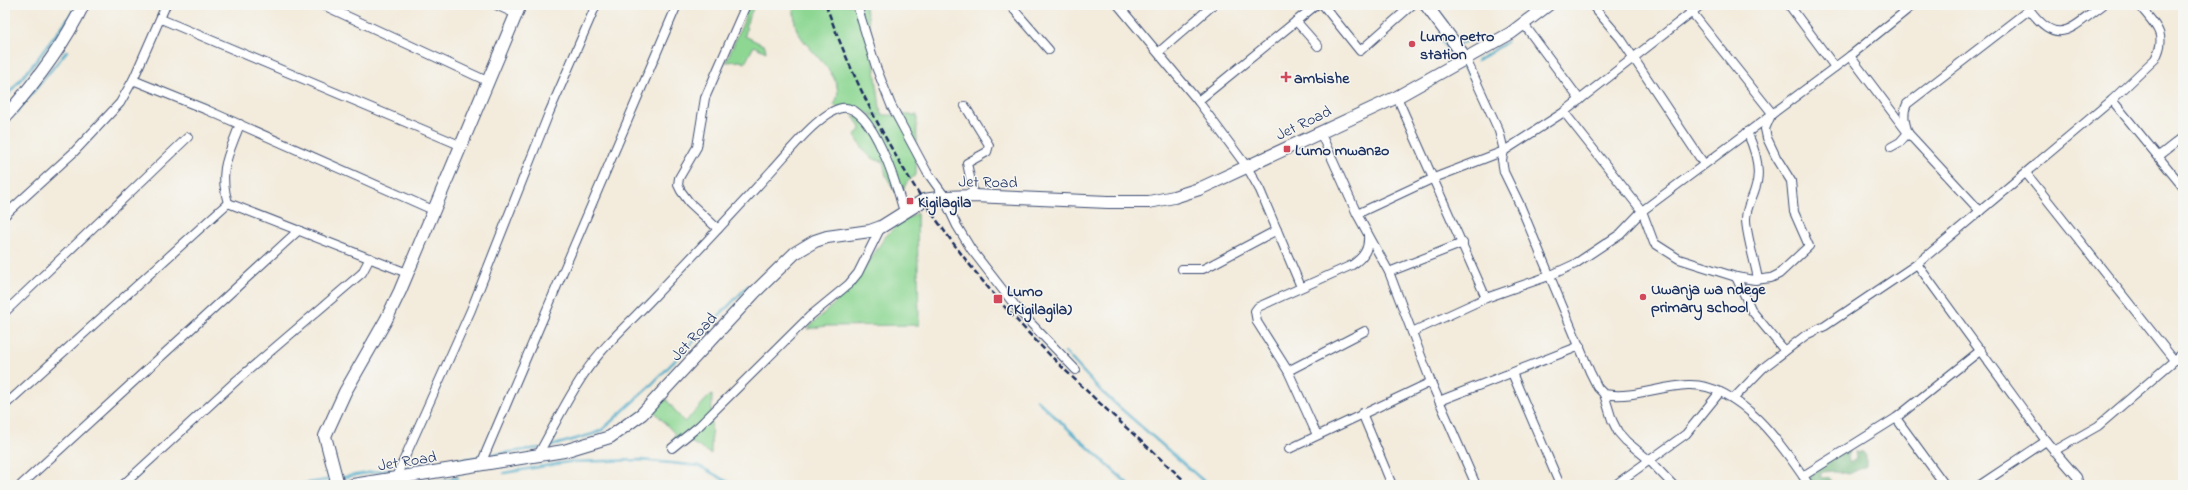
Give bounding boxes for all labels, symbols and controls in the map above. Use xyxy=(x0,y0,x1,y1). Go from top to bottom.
place label: Lumo petro station xyxy=(1420,25,1494,67)
marker: Lumo petro station xyxy=(1407,39,1417,49)
place label: ambishe xyxy=(1294,67,1350,91)
marker: ambishe xyxy=(1281,72,1291,82)
street label: Jet Road xyxy=(1272,100,1336,148)
place label: Lumo mwanzo xyxy=(1295,139,1389,163)
marker: Lumo mwanzo xyxy=(1282,144,1292,154)
street label: Jet Road xyxy=(958,170,1018,196)
place label: Kigilagila xyxy=(918,191,972,216)
marker: Kigilagila xyxy=(905,196,915,206)
place label: Uwanja wa ndege primary school xyxy=(1651,278,1766,321)
place label: Lumo (Kigilagila) xyxy=(1006,280,1072,323)
marker: Uwanja wa ndege primary school xyxy=(1638,292,1648,302)
marker: Lumo (Kigilagila) xyxy=(992,293,1004,305)
street label: Jet Road xyxy=(666,308,723,367)
street label: Jet Road xyxy=(376,445,438,478)

